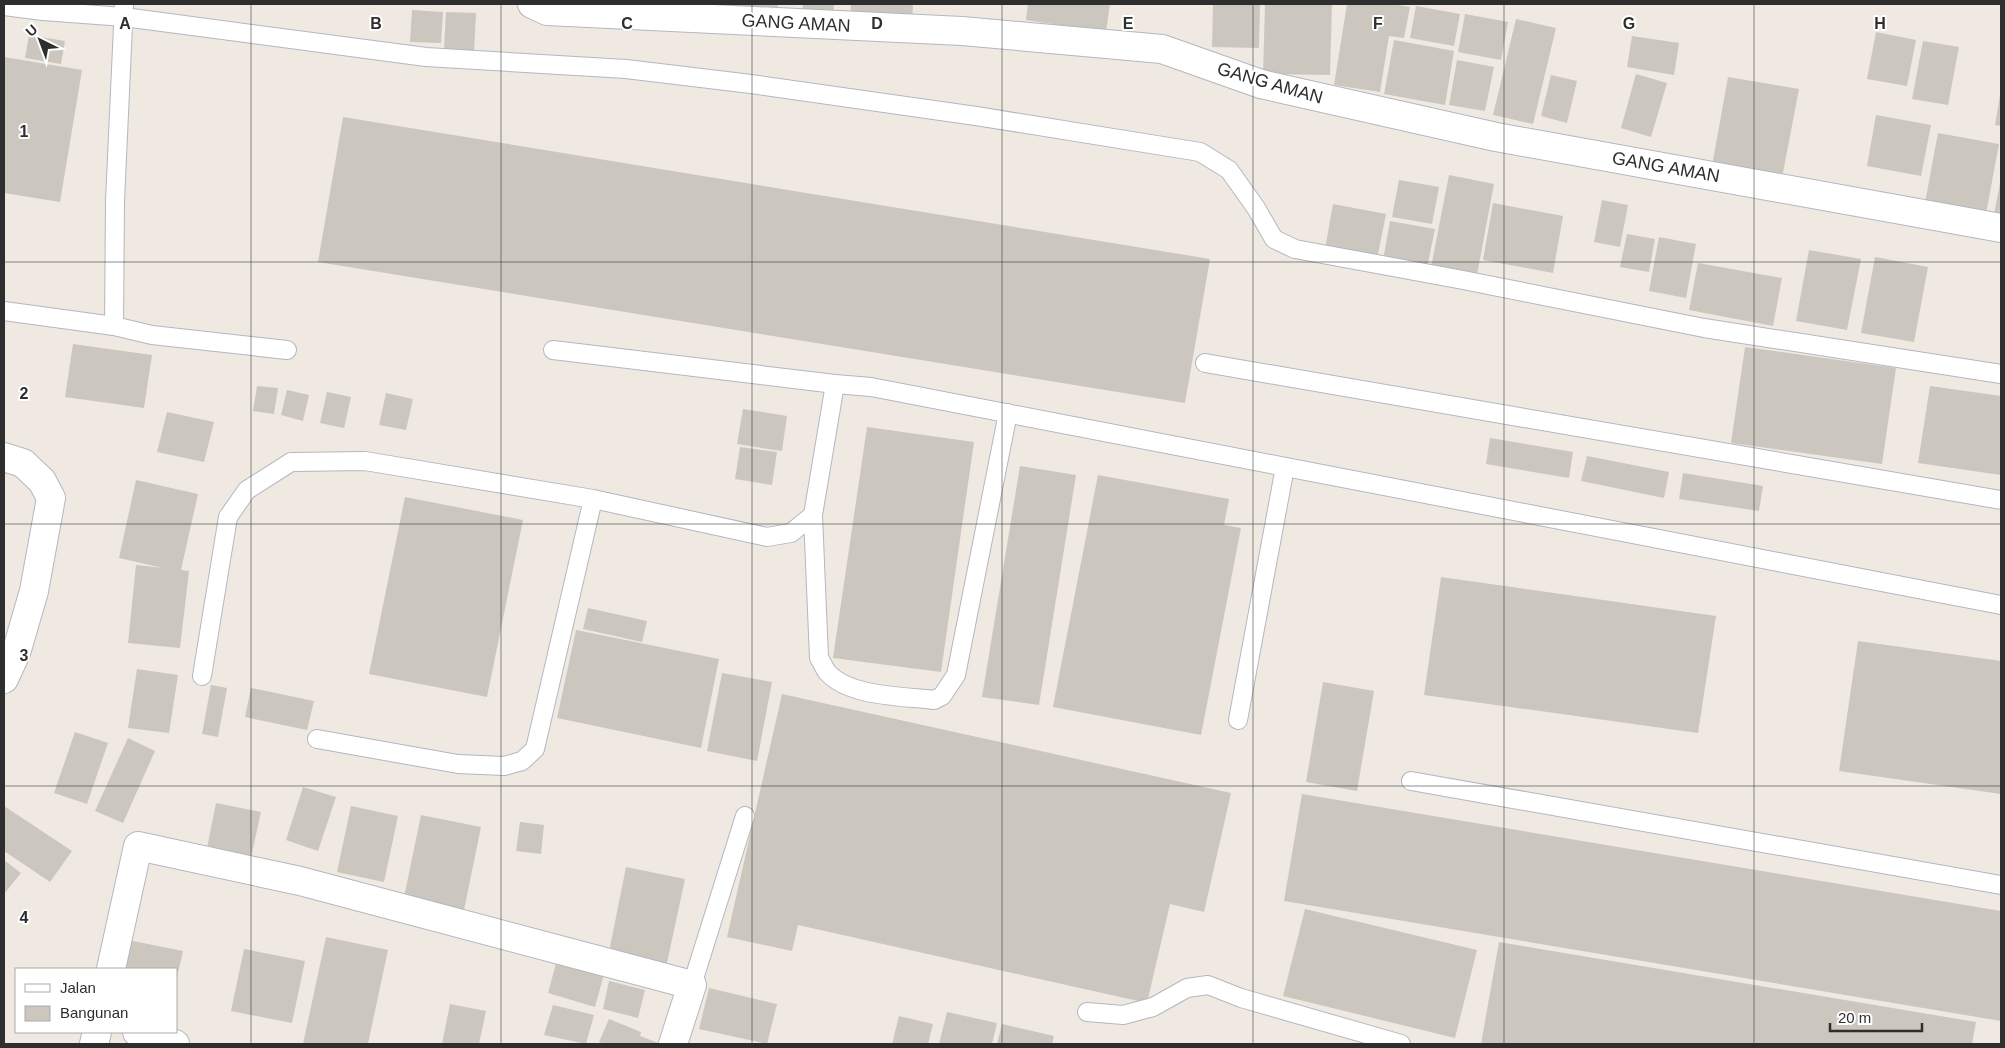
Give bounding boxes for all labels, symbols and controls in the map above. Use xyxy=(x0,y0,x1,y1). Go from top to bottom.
street label: GANG AMAN xyxy=(741,10,851,36)
north arrow xyxy=(15,15,65,65)
text: A xyxy=(119,15,131,32)
text: B xyxy=(370,15,382,32)
text: C xyxy=(621,15,633,32)
text: D xyxy=(871,15,883,32)
text: E xyxy=(1123,15,1134,32)
text: F xyxy=(1373,15,1383,32)
text: G xyxy=(1623,15,1635,32)
text: H xyxy=(1874,15,1886,32)
text: U xyxy=(22,21,40,40)
street label: GANG AMAN xyxy=(1215,58,1325,108)
text: 1 xyxy=(20,123,29,140)
street label: GANG AMAN xyxy=(1611,148,1721,186)
text: 2 xyxy=(20,385,29,402)
text: 3 xyxy=(20,647,29,664)
text: 4 xyxy=(20,909,29,926)
legend xyxy=(15,968,178,1033)
text: Jalan xyxy=(60,979,96,996)
scale bar xyxy=(1830,1000,1922,1032)
text: Bangunan xyxy=(60,1004,128,1021)
text: 20 m xyxy=(1838,1009,1871,1026)

